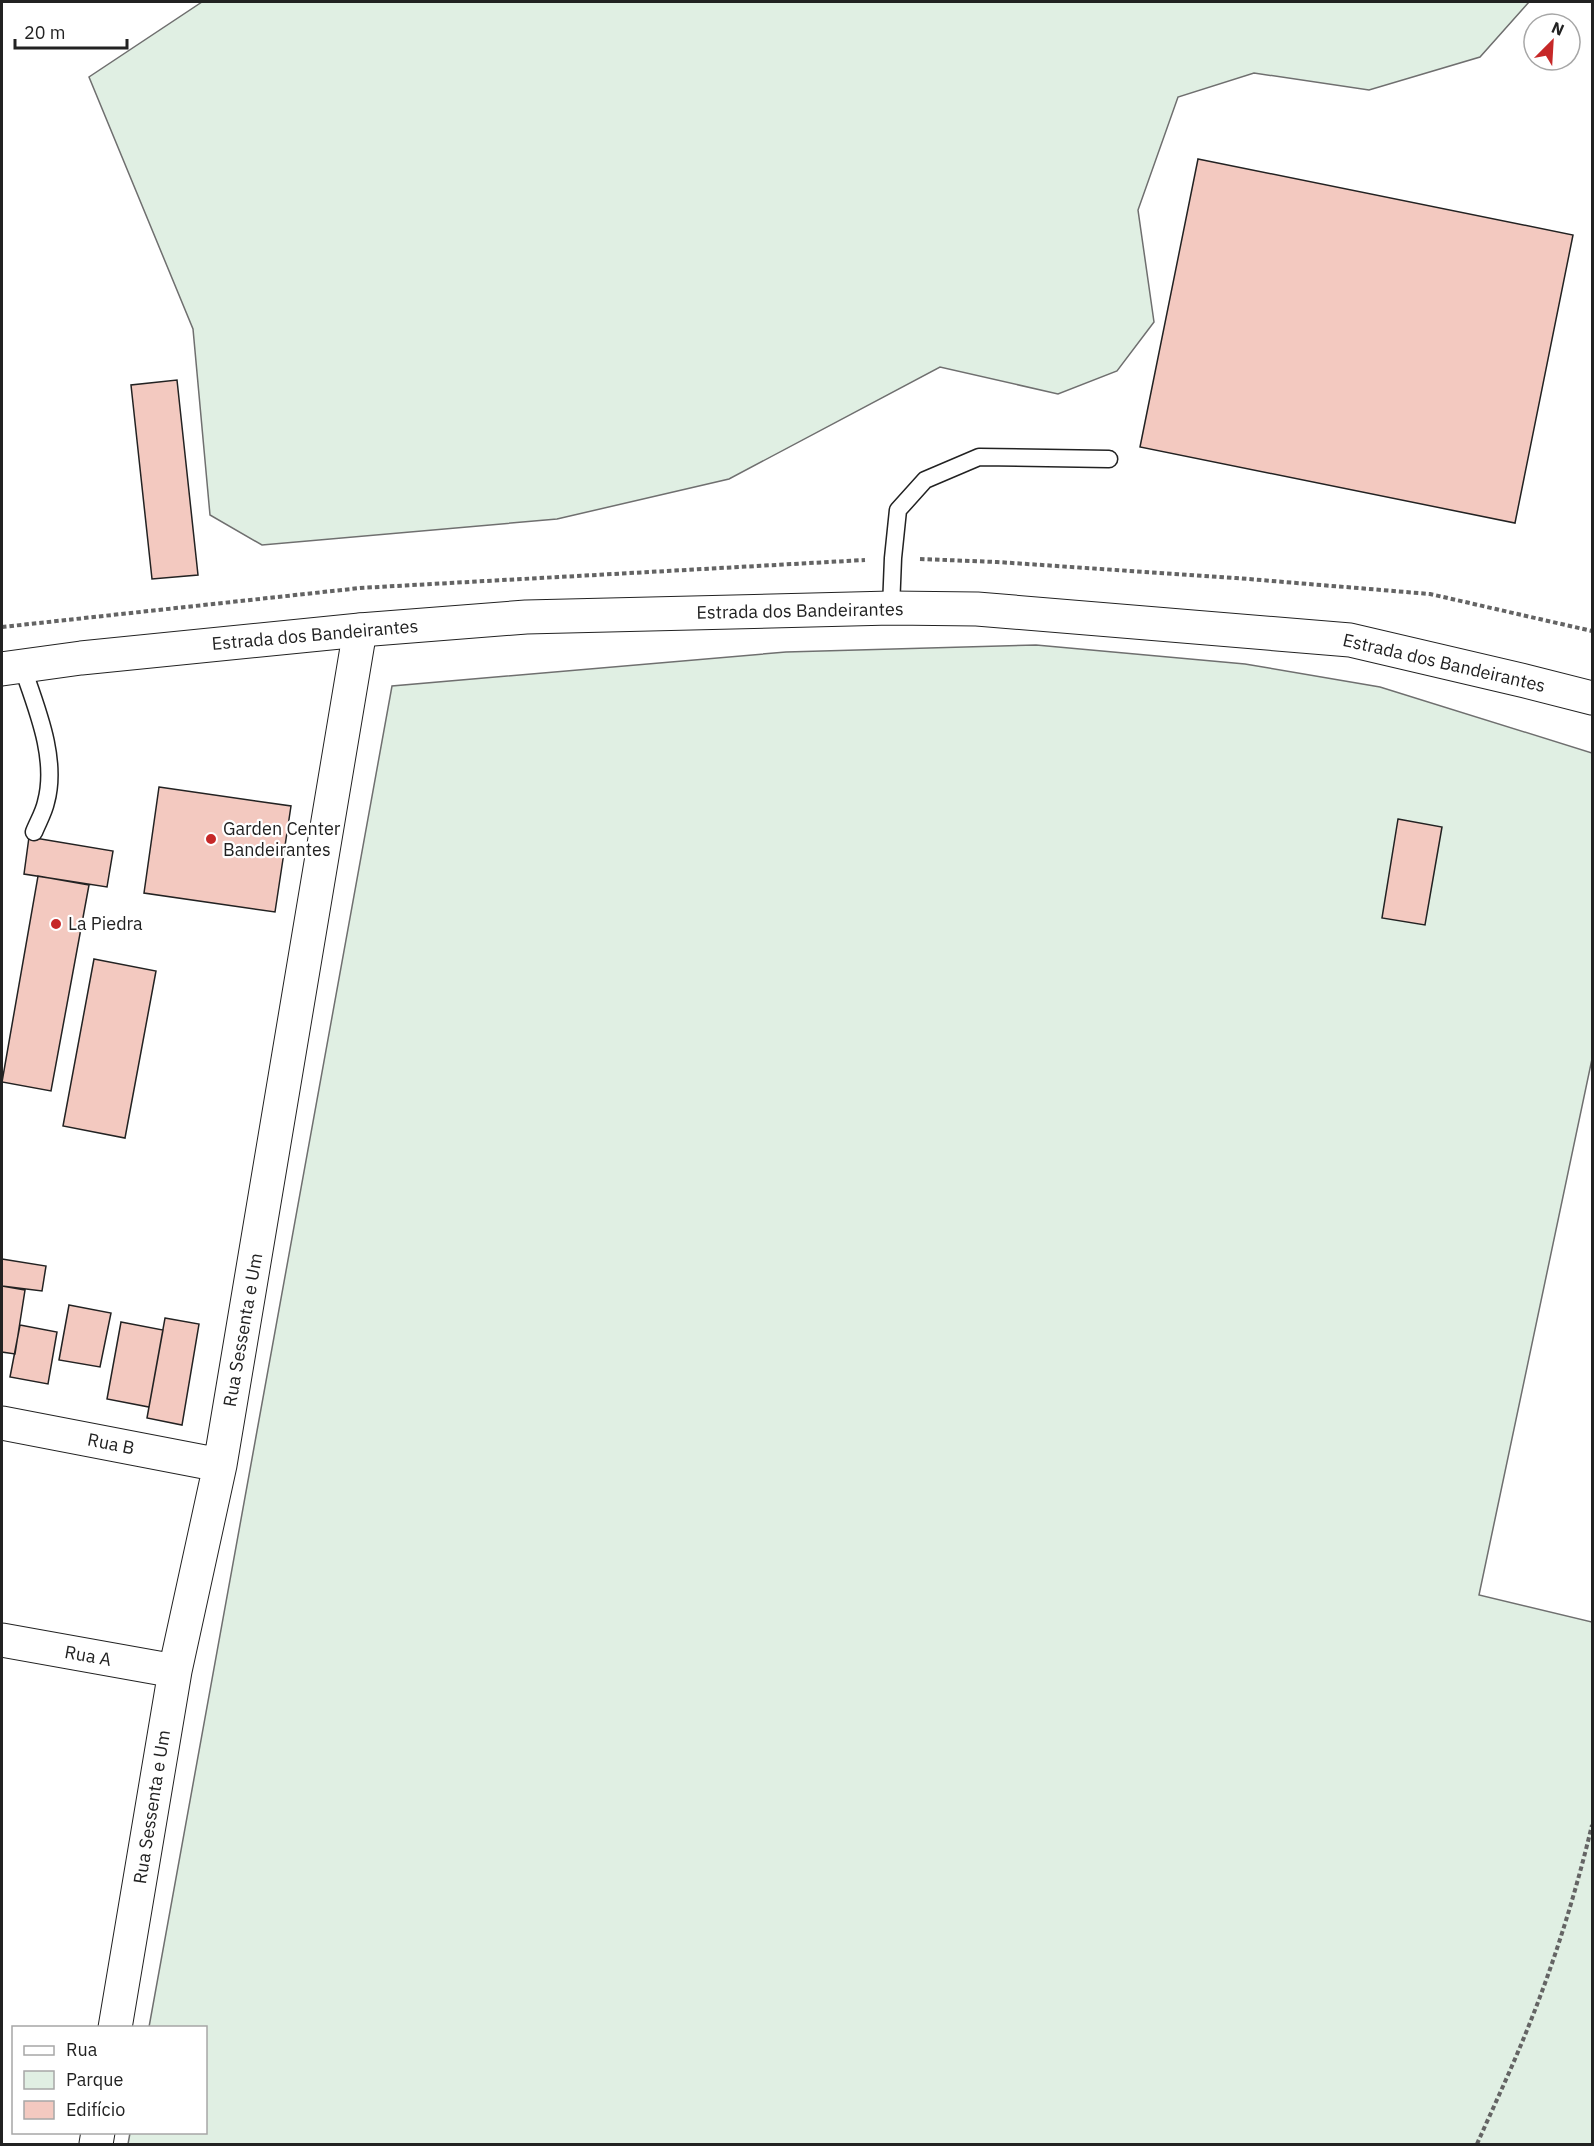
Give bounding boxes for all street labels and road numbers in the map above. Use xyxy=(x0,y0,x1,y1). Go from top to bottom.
street label: Estrada dos Bandeirantes xyxy=(696,597,904,624)
street label: Estrada dos Bandeirantes xyxy=(211,614,419,655)
street label: Estrada dos Bandeirantes xyxy=(1341,628,1548,697)
street label: Rua Sessenta e Um xyxy=(218,1251,267,1409)
street label: Rua B xyxy=(86,1428,137,1459)
street label: Rua A xyxy=(63,1640,114,1671)
street label: Rua Sessenta e Um xyxy=(128,1728,175,1886)

